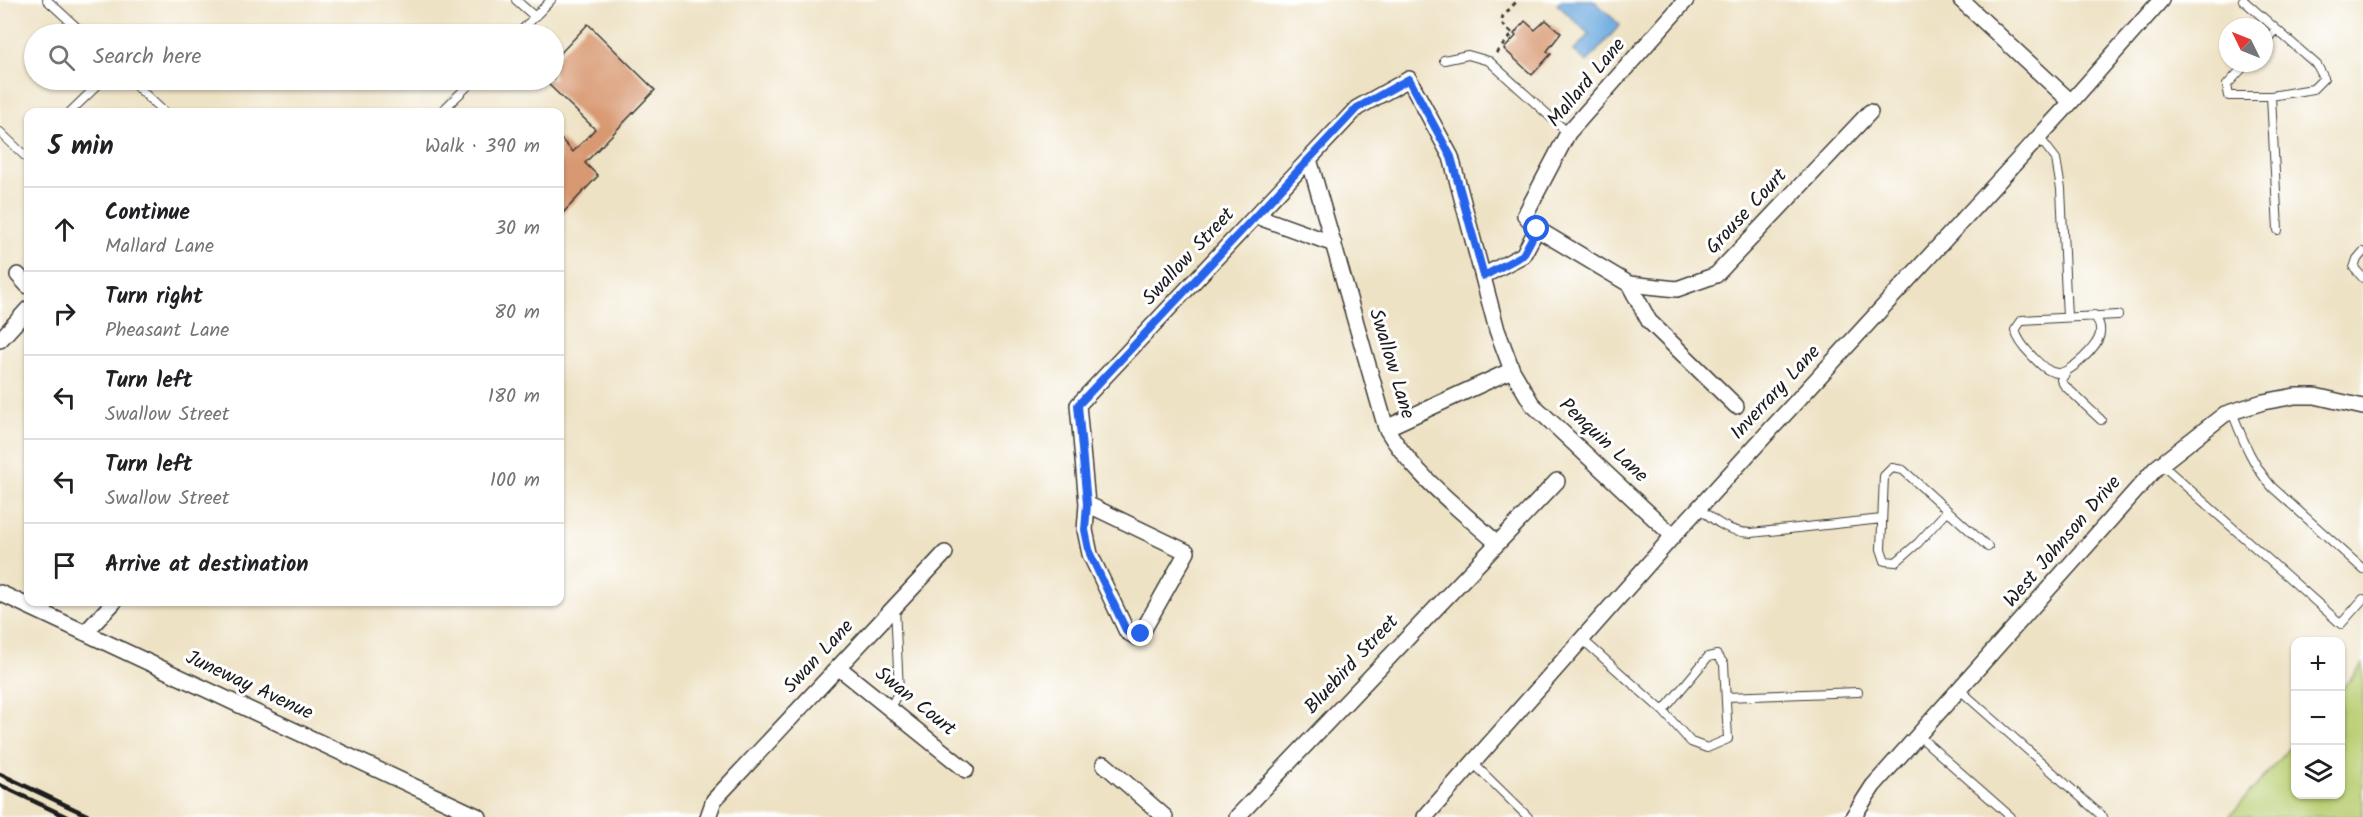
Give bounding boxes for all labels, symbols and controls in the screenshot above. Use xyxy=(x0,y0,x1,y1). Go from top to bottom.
north arrow xyxy=(2219,18,2273,72)
search box xyxy=(24,24,564,90)
street label: Mallard Lane xyxy=(1540,31,1634,135)
text: Search here xyxy=(93,40,201,75)
icon: search xyxy=(45,41,78,74)
text: 5 min xyxy=(48,126,114,168)
text: Walk · 390 m xyxy=(425,131,540,163)
street label: Grouse Court xyxy=(1698,161,1796,262)
text: Continue xyxy=(105,196,190,231)
street label: Swallow Street xyxy=(1135,200,1243,313)
icon: ahead xyxy=(48,213,81,246)
text: 30 m xyxy=(495,213,540,245)
route start xyxy=(1523,215,1549,241)
text: Mallard Lane xyxy=(105,231,214,263)
text: Turn right xyxy=(105,280,203,315)
icon: right xyxy=(48,297,81,330)
text: 80 m xyxy=(494,297,540,329)
street label: Swallow Lane xyxy=(1359,305,1423,423)
text: Pheasant Lane xyxy=(105,315,229,347)
street label: Inverrary Lane xyxy=(1723,338,1829,448)
text: Turn left xyxy=(105,364,192,399)
icon: left xyxy=(48,381,81,414)
text: 180 m xyxy=(488,381,540,413)
street label: Penquin Lane xyxy=(1551,391,1655,491)
text: Swallow Street xyxy=(105,399,230,431)
text: Turn left xyxy=(105,448,192,483)
icon: left xyxy=(48,465,81,498)
text: 100 m xyxy=(490,465,540,497)
street label: West Johnson Drive xyxy=(1996,469,2130,615)
text: Swallow Street xyxy=(105,483,230,515)
text: Arrive at destination xyxy=(105,548,308,583)
icon: arrive xyxy=(48,549,81,582)
street label: Bluebird Street xyxy=(1297,608,1407,722)
street label: Swan Lane xyxy=(776,612,862,702)
route end xyxy=(1127,620,1153,646)
map controls xyxy=(2291,637,2345,799)
button: + xyxy=(2291,637,2345,691)
street label: Juneway Avenue xyxy=(180,642,318,730)
street label: Swan Court xyxy=(867,659,963,745)
button: − xyxy=(2291,691,2345,745)
button: layers xyxy=(2291,745,2345,799)

